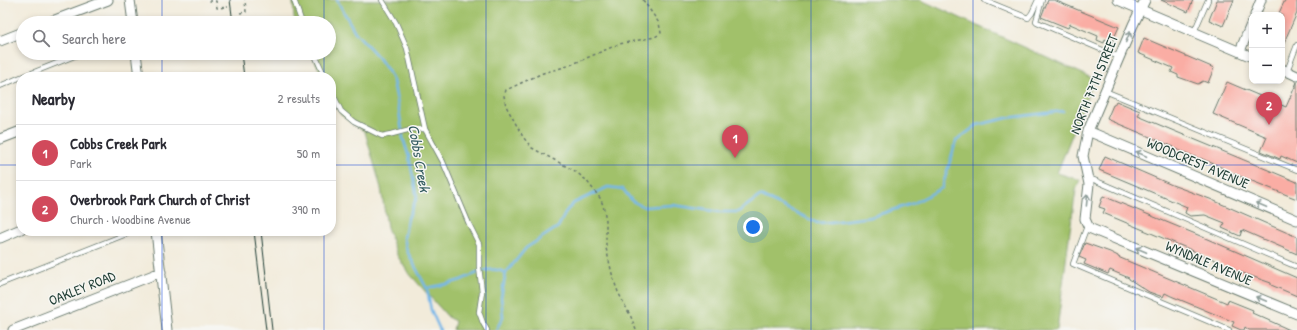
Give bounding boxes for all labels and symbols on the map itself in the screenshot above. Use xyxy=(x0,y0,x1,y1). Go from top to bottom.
street label: NORTH 77TH STREET xyxy=(1065,31,1122,137)
one-way arrow xyxy=(1125,31,1132,43)
pin: 2 xyxy=(1256,92,1282,125)
water label: Cobbs Creek xyxy=(403,123,436,195)
pin: 1 xyxy=(722,125,748,158)
street label: WOODCREST AVENUE xyxy=(1144,132,1252,193)
one-way arrow xyxy=(1136,150,1148,157)
one-way arrow xyxy=(1083,194,1091,207)
one-way arrow xyxy=(1256,201,1268,208)
your location xyxy=(743,217,763,237)
street label: WYNDALE AVENUE xyxy=(1163,236,1256,289)
one-way arrow xyxy=(1135,245,1147,253)
street label: OAKLEY ROAD xyxy=(46,265,118,310)
one-way arrow xyxy=(1255,295,1267,303)

